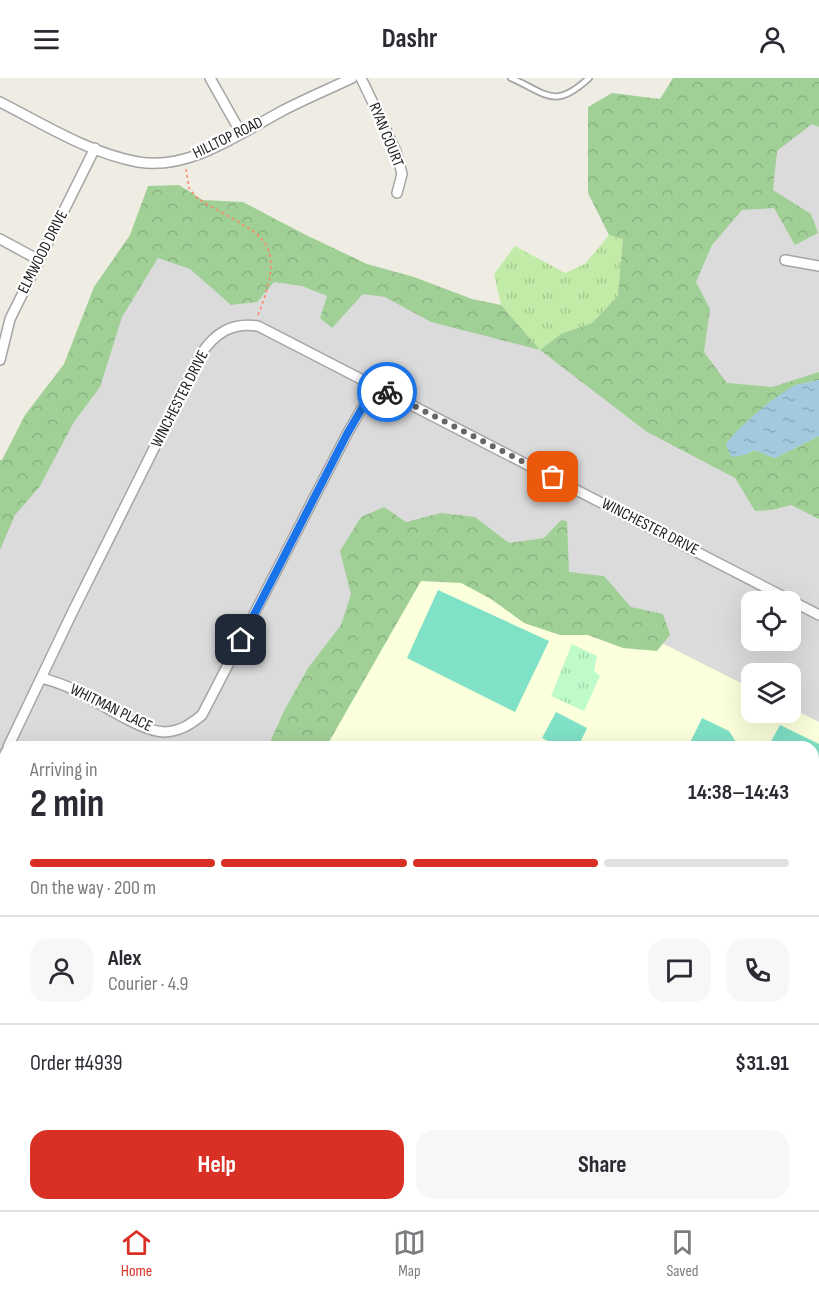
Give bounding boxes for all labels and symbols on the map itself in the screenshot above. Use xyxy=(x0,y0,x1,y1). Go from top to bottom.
street label: RYAN COURT xyxy=(364,100,408,170)
street label: HILLTOP ROAD xyxy=(190,113,266,163)
street label: ELMWOOD DRIVE xyxy=(14,207,72,297)
street label: WINCHESTER DRIVE xyxy=(147,347,213,451)
courier xyxy=(357,362,417,422)
pin xyxy=(527,451,578,502)
street label: WINCHESTER DRIVE xyxy=(598,494,702,560)
pin xyxy=(215,614,266,665)
street label: WHITMAN PLACE xyxy=(67,680,155,736)

